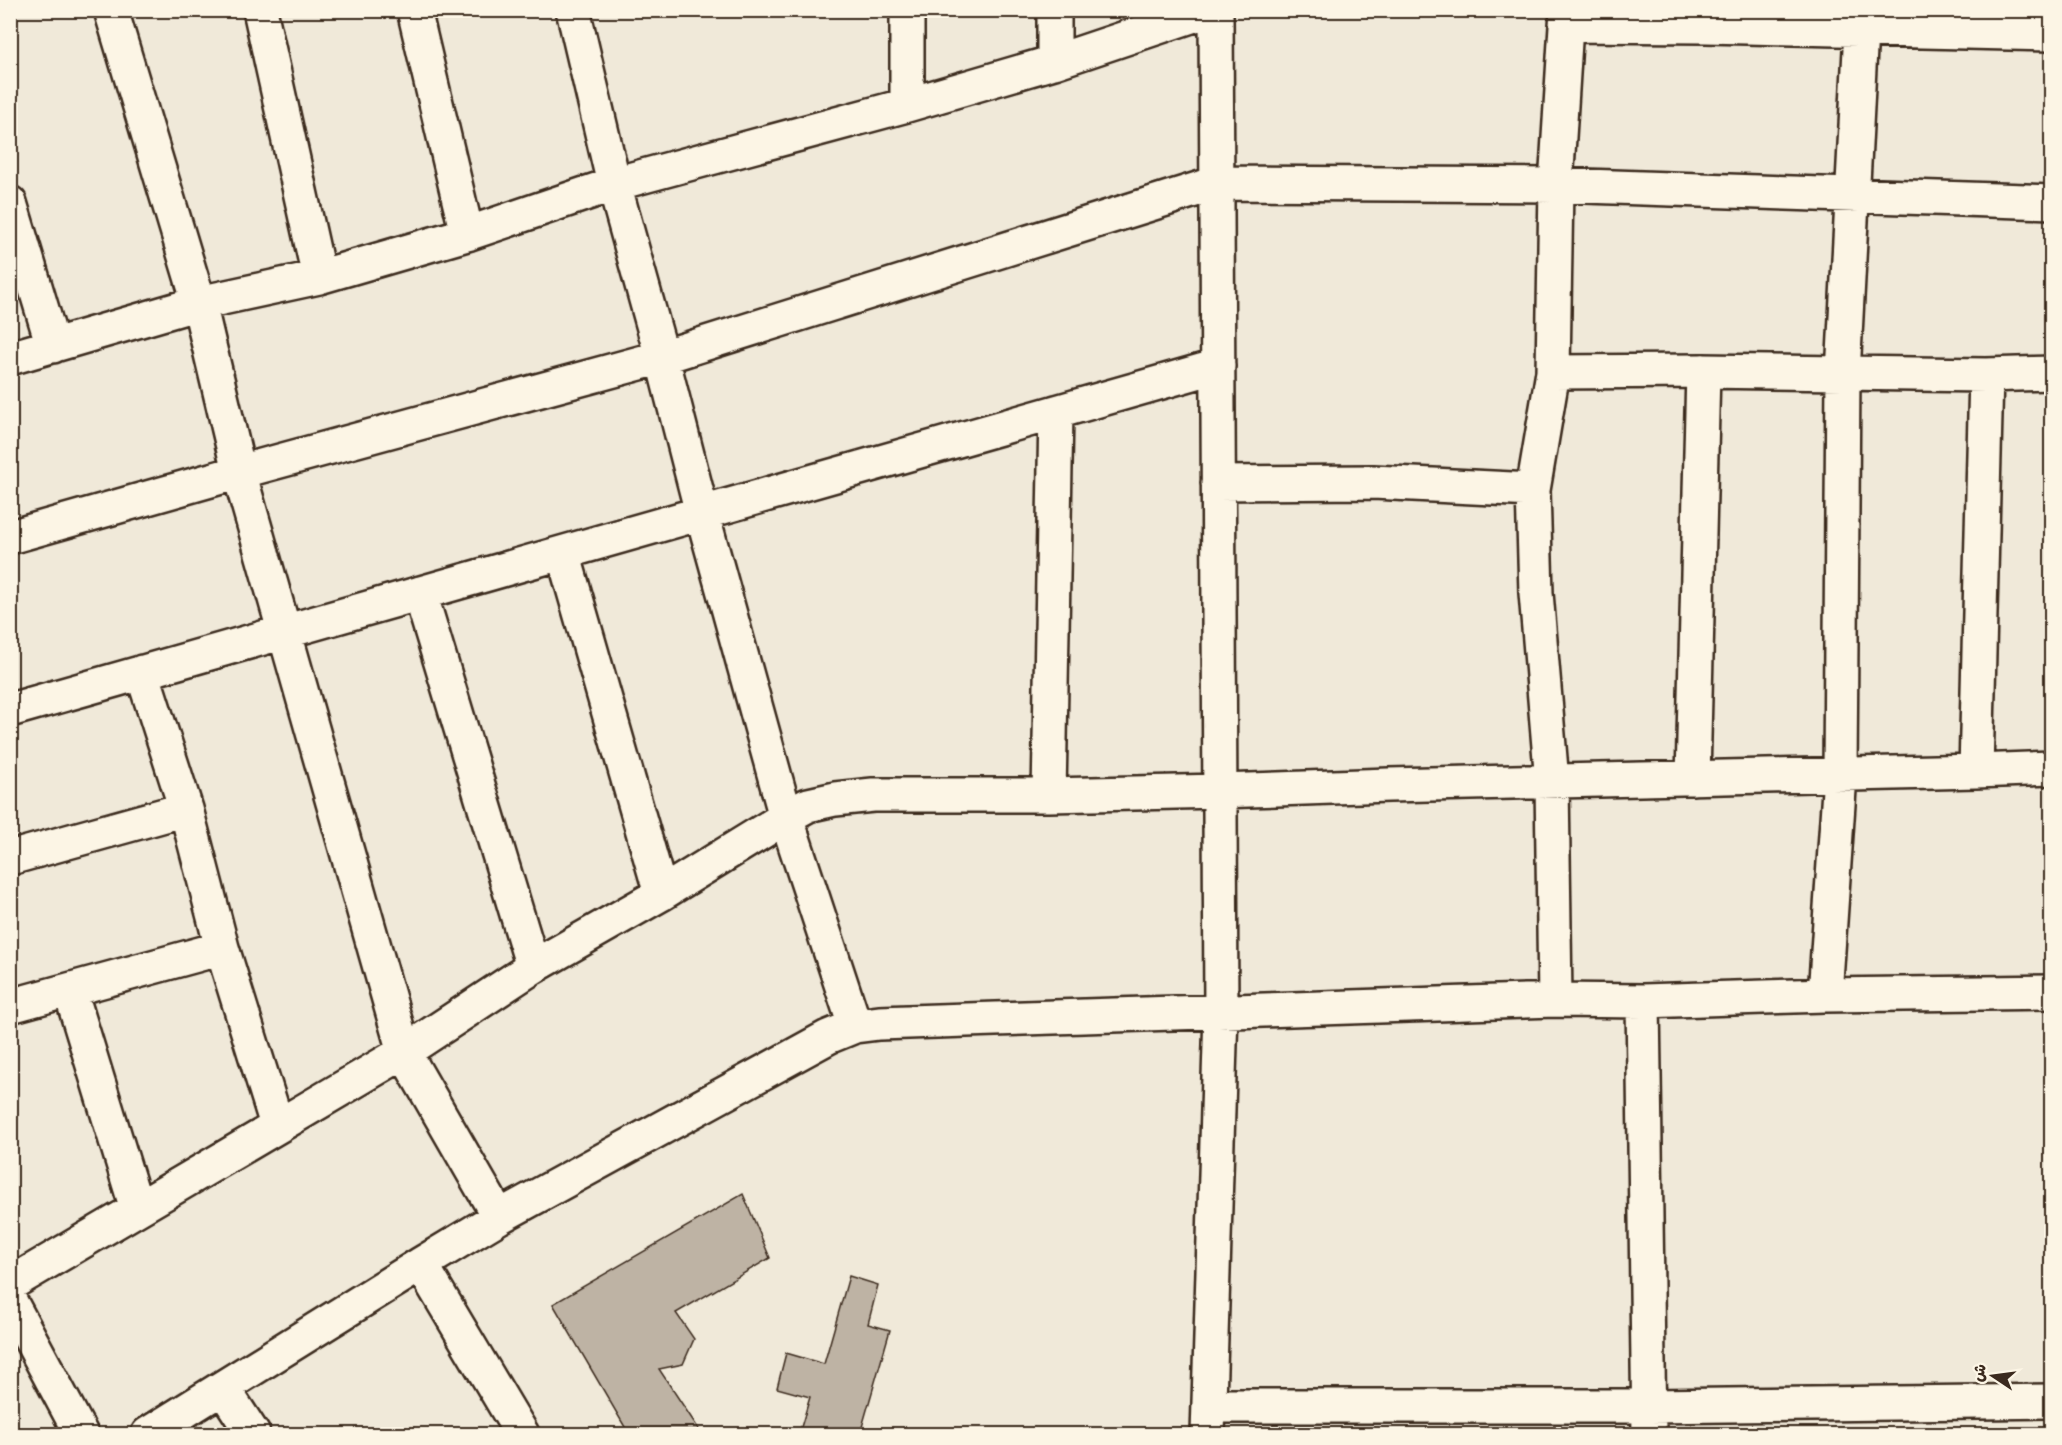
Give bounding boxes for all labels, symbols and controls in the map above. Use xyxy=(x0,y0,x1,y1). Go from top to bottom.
north arrow xyxy=(1963,1346,2023,1406)
text: ش xyxy=(1967,1362,1991,1384)

